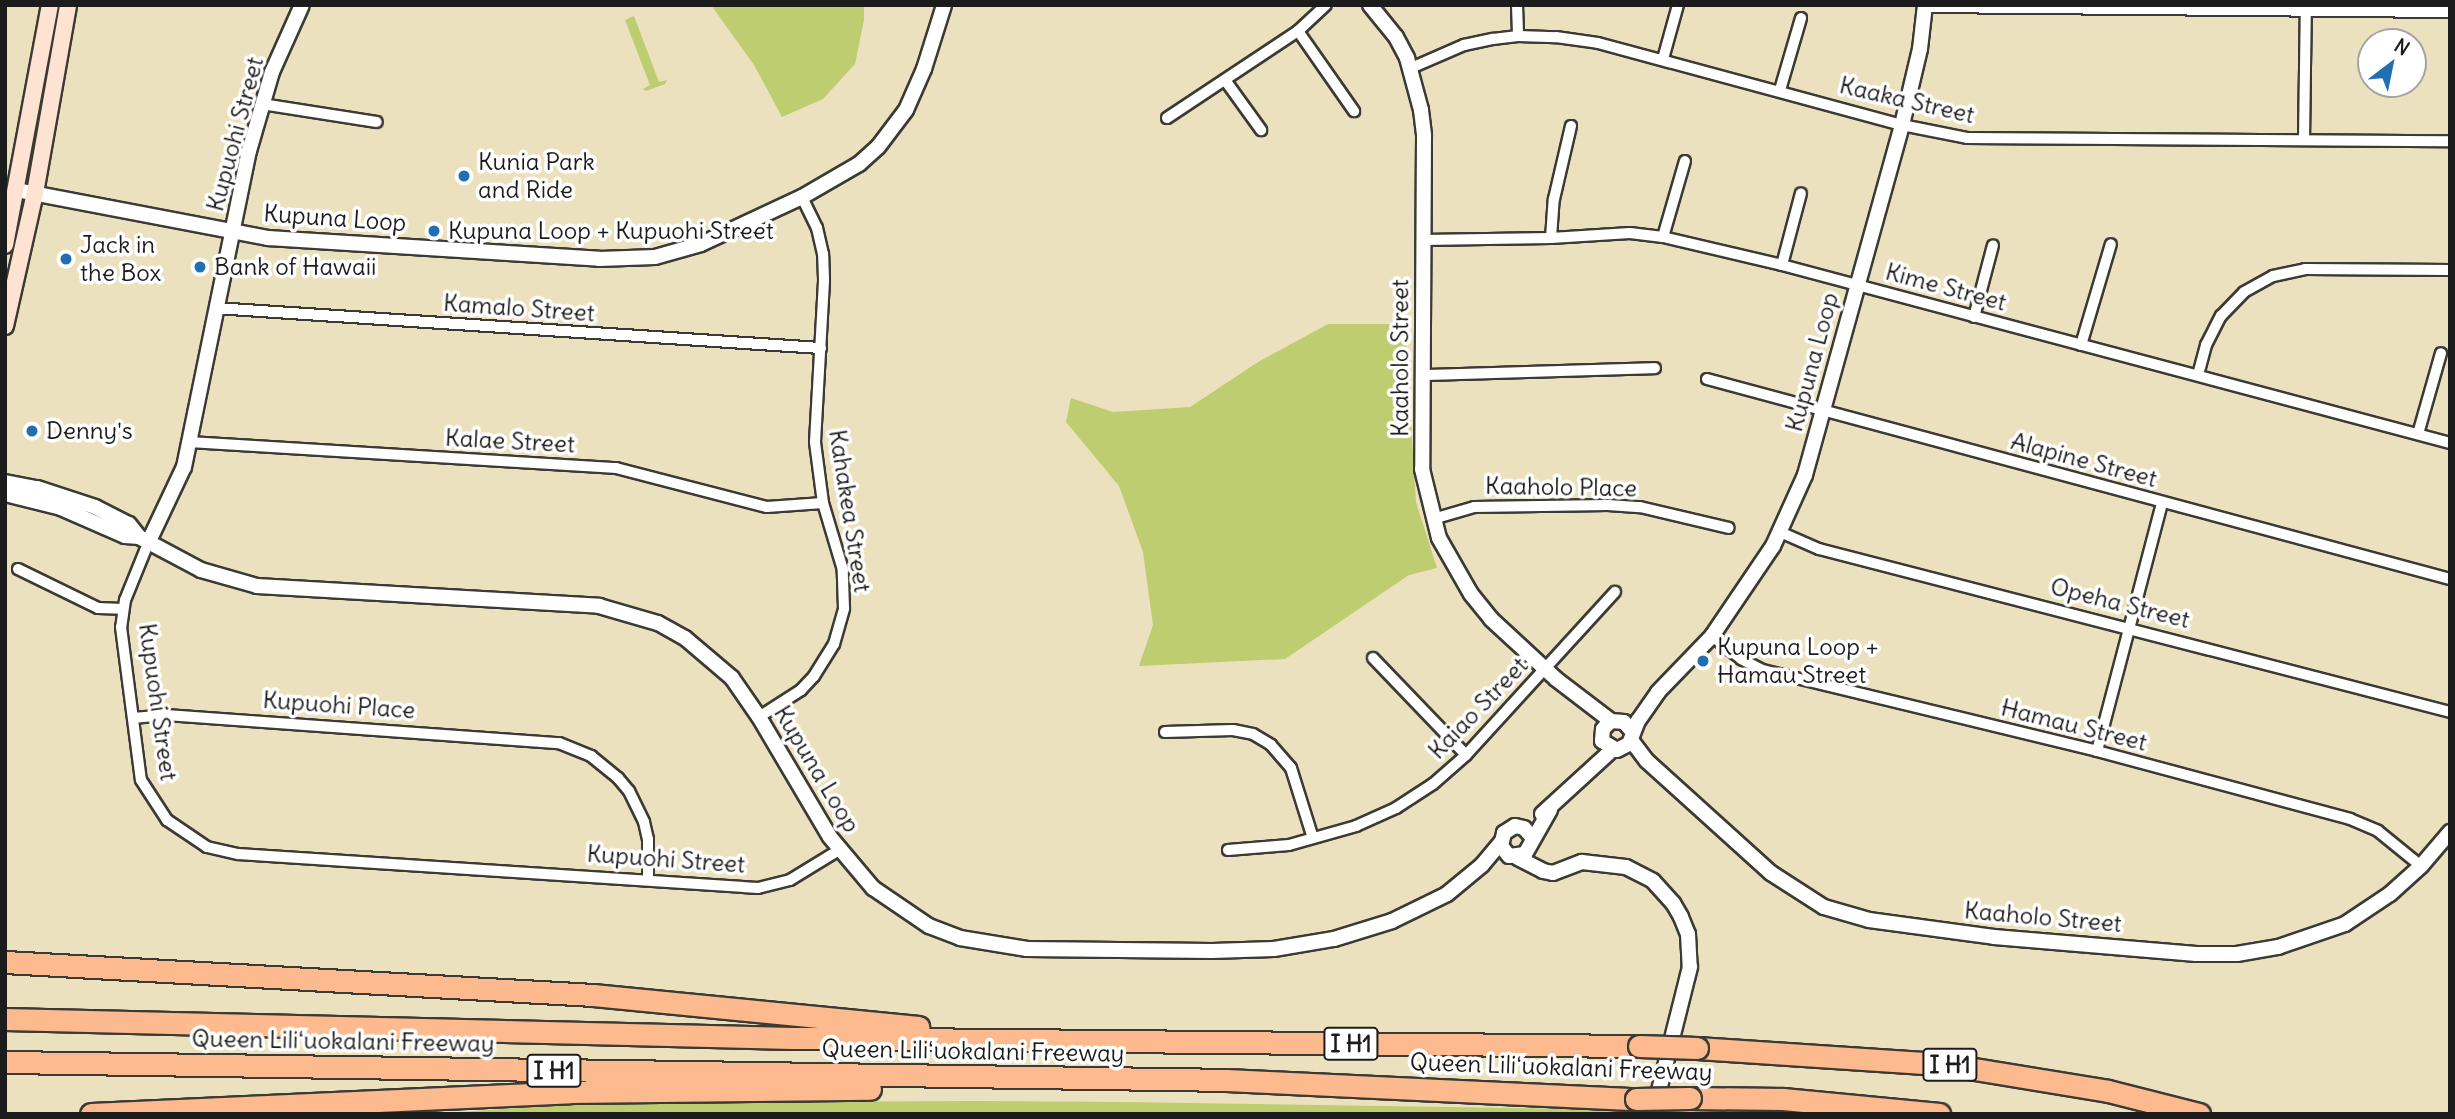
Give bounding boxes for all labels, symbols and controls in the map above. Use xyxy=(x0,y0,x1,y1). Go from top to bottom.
north arrow xyxy=(2357,28,2427,98)
text: N xyxy=(2390,33,2414,61)
street label: Kupuohi Street xyxy=(201,54,269,214)
street label: Kaaka Street xyxy=(1837,71,1977,129)
place label: Kunia Park and Ride xyxy=(478,148,595,204)
marker: Kunia Park and Ride xyxy=(456,168,472,184)
street label: Kupuna Loop xyxy=(263,199,407,237)
place label: Kupuna Loop + Kupuohi Street xyxy=(448,217,774,245)
marker: Kupuna Loop + Kupuohi Street xyxy=(426,223,442,239)
place label: Jack in the Box xyxy=(80,231,161,287)
marker: Jack in the Box xyxy=(58,251,74,267)
place label: Bank of Hawaii xyxy=(214,253,376,281)
street label: Kime Street xyxy=(1882,257,2010,317)
marker: Bank of Hawaii xyxy=(192,259,208,275)
street label: Kaaholo Street xyxy=(1386,279,1414,437)
street label: Kamalo Street xyxy=(442,288,596,328)
street label: Kupuna Loop xyxy=(1780,289,1844,435)
place label: Denny's xyxy=(46,417,133,445)
marker: Denny's xyxy=(24,423,40,439)
street label: Kalae Street xyxy=(444,423,576,459)
street label: Alapine Street xyxy=(2008,427,2160,493)
street label: Kahakea Street xyxy=(823,428,877,594)
street label: Kaaholo Place xyxy=(1485,471,1637,503)
street label: Opeha Street xyxy=(2047,572,2193,634)
street label: Kupuohi Street xyxy=(133,621,183,783)
place label: Kupuna Loop + Hamau Street xyxy=(1717,633,1878,689)
street label: Kaiao Street xyxy=(1422,651,1534,765)
marker: Kupuna Loop + Hamau Street xyxy=(1695,653,1711,669)
street label: Kupuohi Place xyxy=(262,685,416,725)
street label: Hamau Street xyxy=(1998,693,2150,757)
street label: Kupuna Loop xyxy=(768,700,866,838)
street label: Kupuohi Street xyxy=(586,839,746,879)
street label: Kaaholo Street xyxy=(1963,896,2123,938)
street label: Queen Liliʻuokalani Freeway xyxy=(191,1024,495,1058)
road number: I H1 xyxy=(1323,1024,1379,1064)
street label: Queen Liliʻuokalani Freeway xyxy=(821,1034,1125,1068)
road number: I H1 xyxy=(1922,1046,1978,1084)
street label: Queen Liliʻuokalani Freeway xyxy=(1409,1047,1713,1087)
road number: I H1 xyxy=(526,1052,582,1090)

